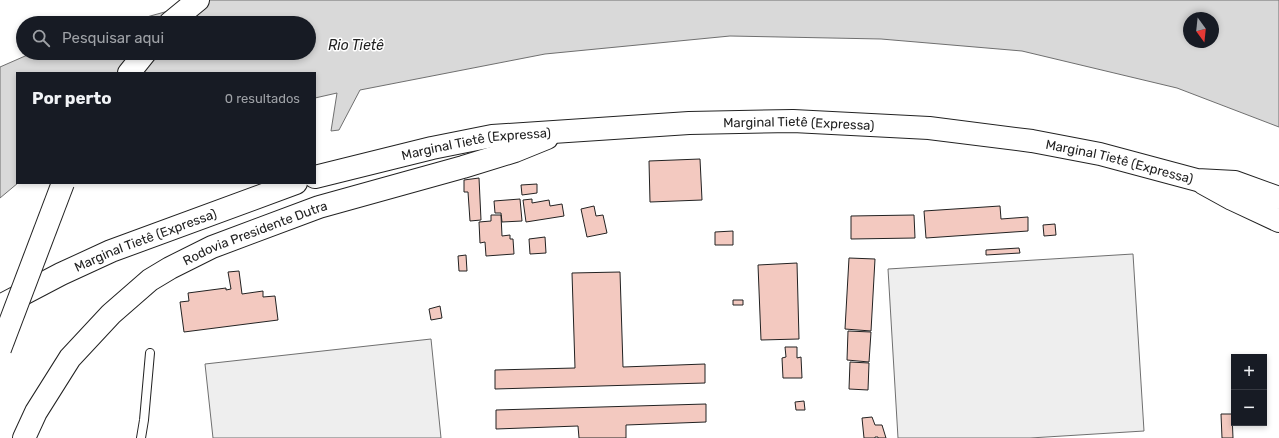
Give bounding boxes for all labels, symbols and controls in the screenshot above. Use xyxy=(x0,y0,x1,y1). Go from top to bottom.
north arrow xyxy=(1183,12,1219,48)
search box xyxy=(16,16,316,60)
icon: search xyxy=(30,27,52,49)
text: Pesquisar aqui xyxy=(62,29,164,47)
water label: Rio Tietê xyxy=(328,37,384,54)
text: Por perto xyxy=(32,88,112,108)
text: 0 resultados xyxy=(225,91,300,106)
street label: Marginal Tietê (Expressa) xyxy=(723,114,875,133)
street label: Marginal Tietê (Expressa) xyxy=(400,125,551,163)
street label: Marginal Tietê (Expressa) xyxy=(1044,137,1195,187)
street label: Rodovia Presidente Dutra xyxy=(181,198,329,268)
street label: Marginal Tietê (Expressa) xyxy=(72,206,219,275)
map controls xyxy=(1231,354,1267,426)
button: + xyxy=(1231,354,1267,390)
button: − xyxy=(1231,390,1267,426)

